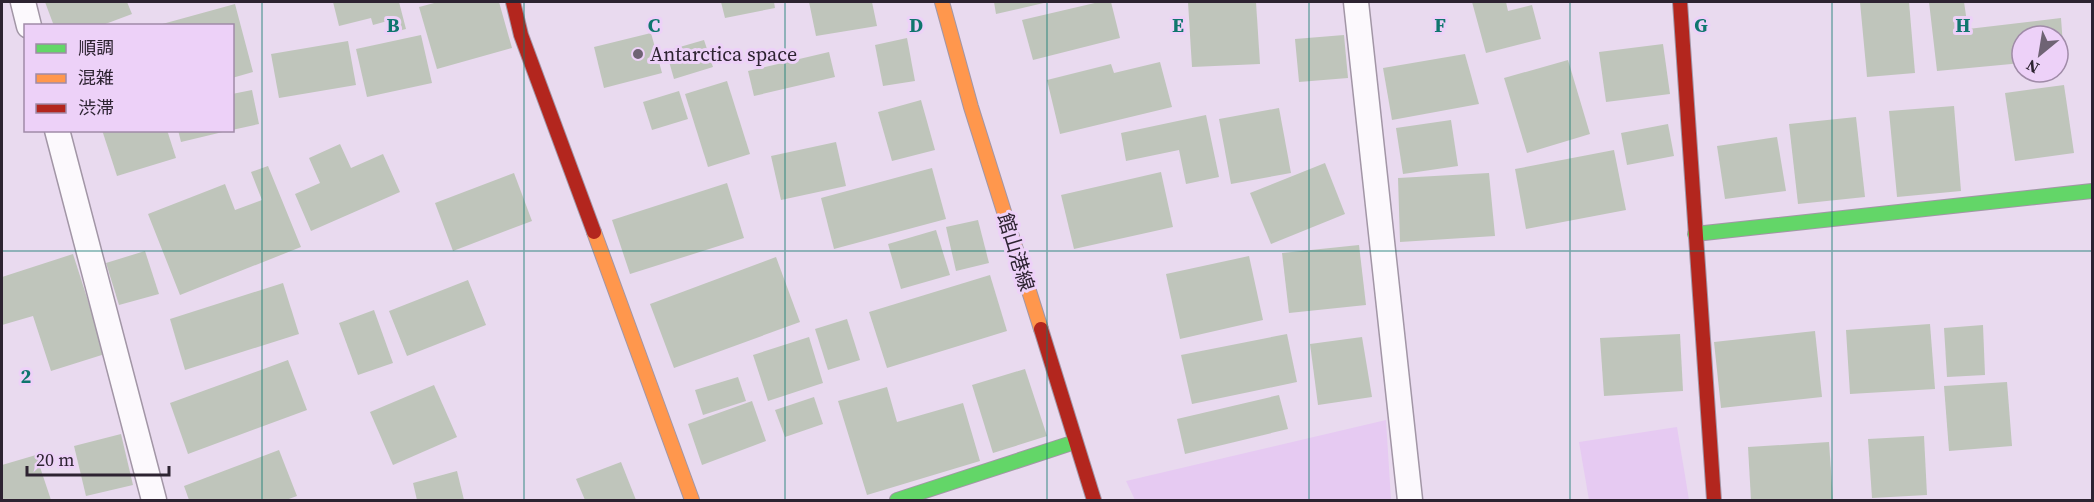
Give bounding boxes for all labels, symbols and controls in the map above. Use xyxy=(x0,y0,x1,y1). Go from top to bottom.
text: B xyxy=(386,11,400,39)
text: C xyxy=(648,11,660,39)
text: D xyxy=(909,11,923,39)
text: E xyxy=(1172,11,1184,39)
text: F xyxy=(1434,11,1446,39)
text: G xyxy=(1694,11,1708,39)
text: H xyxy=(1955,11,1971,39)
legend xyxy=(24,24,234,132)
north arrow xyxy=(2010,24,2070,84)
text: 順調 xyxy=(78,35,114,60)
place label: Antarctica space xyxy=(650,40,797,68)
marker: Antarctica space xyxy=(631,47,645,61)
text: N xyxy=(2022,54,2043,79)
text: 混雑 xyxy=(78,65,114,90)
text: 渋滞 xyxy=(78,95,114,120)
street label: 館山港線 xyxy=(991,210,1041,294)
text: 2 xyxy=(21,362,32,390)
scale bar xyxy=(27,439,170,477)
text: 20 m xyxy=(36,447,74,472)

